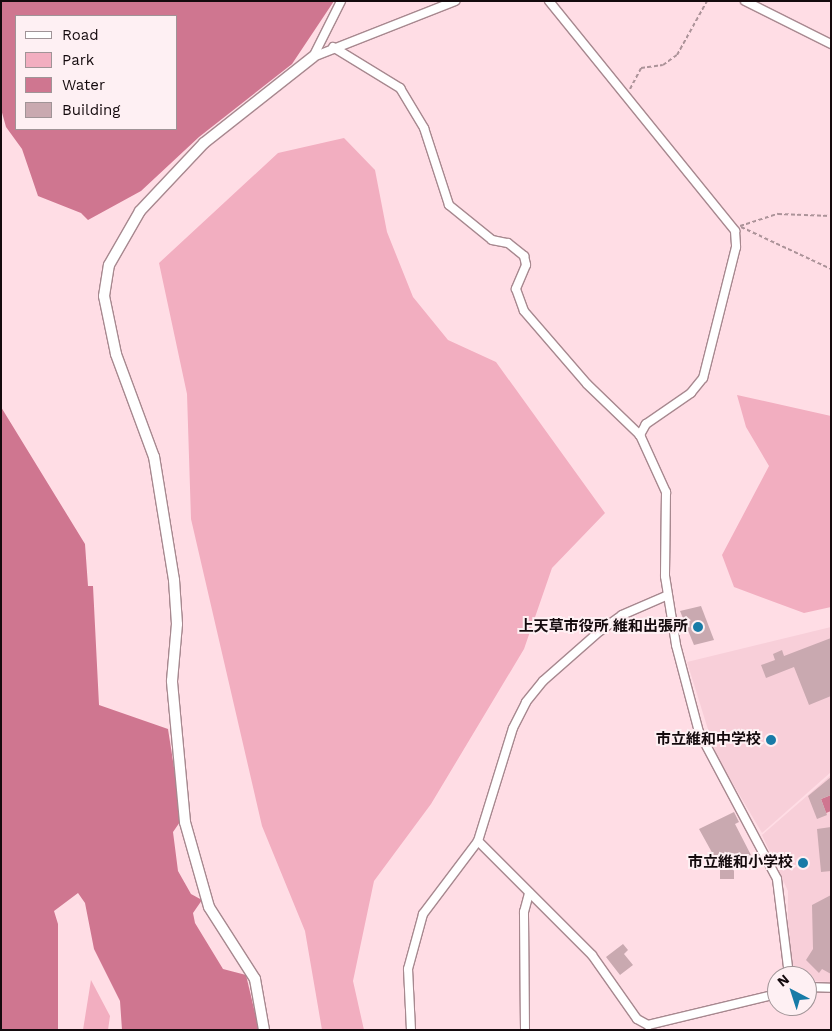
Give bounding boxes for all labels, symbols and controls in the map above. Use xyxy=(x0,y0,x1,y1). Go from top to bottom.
legend xyxy=(15,15,178,130)
text: Road xyxy=(62,26,99,44)
text: Park xyxy=(62,51,94,69)
text: Water xyxy=(62,76,105,94)
text: Building xyxy=(62,101,120,119)
place label: 上天草市役所 維和出張所 xyxy=(519,618,688,636)
marker: 上天草市役所 維和出張所 xyxy=(692,621,704,633)
place label: 市立維和中学校 xyxy=(656,731,761,749)
marker: 市立維和中学校 xyxy=(765,734,777,746)
place label: 市立維和小学校 xyxy=(688,854,793,872)
marker: 市立維和小学校 xyxy=(797,857,809,869)
north arrow xyxy=(767,966,817,1016)
text: N xyxy=(774,971,792,990)

